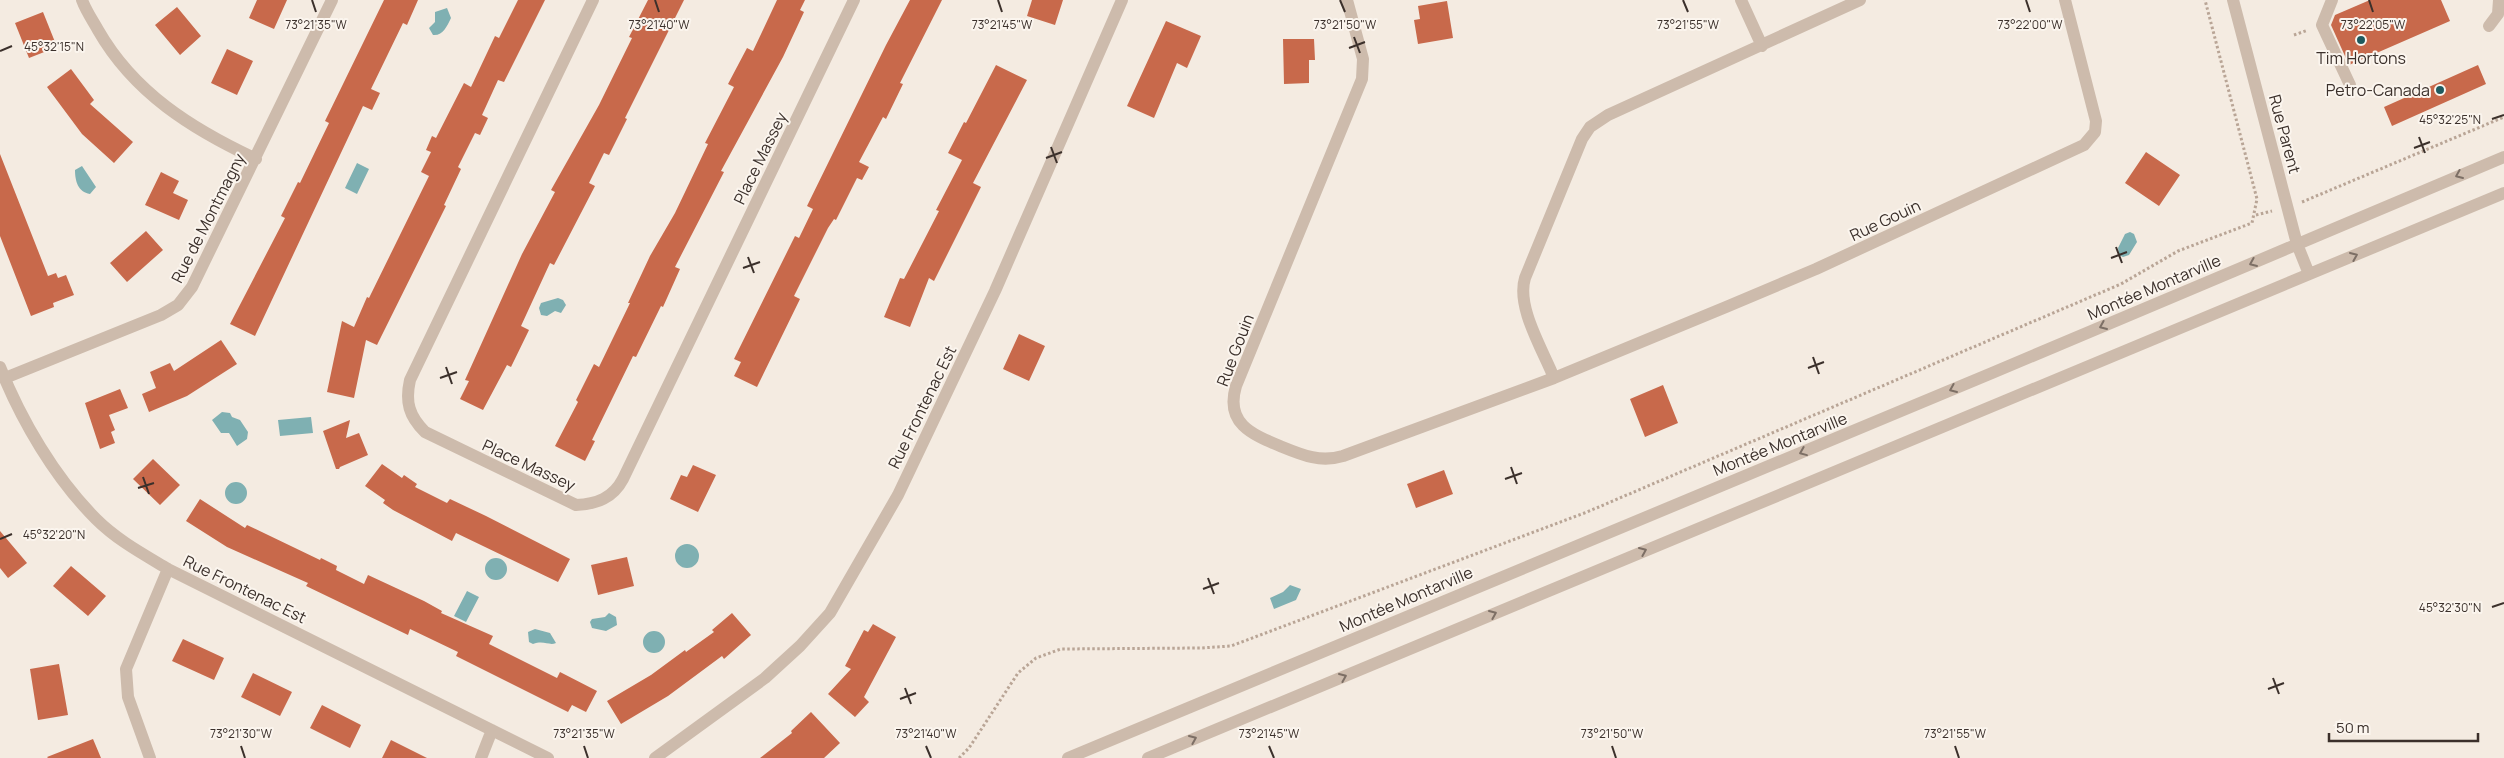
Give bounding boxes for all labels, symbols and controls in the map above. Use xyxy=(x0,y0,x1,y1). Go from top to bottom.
text: 73°21'35"W xyxy=(285,16,348,33)
text: 73°21'40"W xyxy=(628,16,690,33)
text: 73°21'45"W xyxy=(972,16,1033,33)
text: 73°21'50"W xyxy=(1314,16,1377,33)
text: 73°21'55"W xyxy=(1657,16,1720,33)
text: 73°22'00"W xyxy=(1998,16,2063,33)
text: 73°22'05"W xyxy=(2341,16,2406,33)
marker: Tim Hortons xyxy=(2355,34,2367,46)
text: 45°32'15"N xyxy=(24,38,84,55)
place label: Tim Hortons xyxy=(2316,47,2406,69)
place label: Petro-Canada xyxy=(2326,79,2430,101)
marker: Petro-Canada xyxy=(2434,84,2446,96)
street label: Rue Parent xyxy=(2264,92,2306,176)
street label: Place Massey xyxy=(728,108,792,208)
text: 45°32'25"N xyxy=(2419,111,2481,128)
street label: Rue de Montmagny xyxy=(166,149,250,287)
one-way arrow xyxy=(2455,169,2464,180)
street label: Rue Gouin xyxy=(1846,194,1924,246)
street label: Montée Montarville xyxy=(2084,249,2224,325)
one-way arrow xyxy=(2350,251,2358,261)
one-way arrow xyxy=(2249,258,2257,268)
street label: Rue Gouin xyxy=(1211,311,1259,389)
one-way arrow xyxy=(2099,320,2108,331)
street label: Rue Frontenac Est xyxy=(883,342,961,472)
one-way arrow xyxy=(1949,383,1958,394)
street label: Montée Montarville xyxy=(1710,407,1850,481)
street label: Place Massey xyxy=(479,434,580,496)
one-way arrow xyxy=(1799,445,1808,456)
text: 45°32'20"N xyxy=(23,526,85,543)
one-way arrow xyxy=(1638,547,1647,558)
street label: Rue Frontenac Est xyxy=(180,550,310,628)
street label: Montée Montarville xyxy=(1336,561,1476,637)
text: 45°32'30"N xyxy=(2419,599,2481,616)
one-way arrow xyxy=(1488,610,1497,620)
one-way arrow xyxy=(1338,672,1347,683)
scale bar xyxy=(2329,710,2478,742)
text: 50 m xyxy=(2336,717,2370,738)
text: 73°21'30"W xyxy=(210,725,273,742)
text: 73°21'35"W xyxy=(553,725,616,742)
text: 73°21'40"W xyxy=(895,725,957,742)
text: 73°21'45"W xyxy=(1239,725,1300,742)
text: 73°21'50"W xyxy=(1581,725,1644,742)
text: 73°21'55"W xyxy=(1924,725,1987,742)
one-way arrow xyxy=(1188,735,1197,746)

